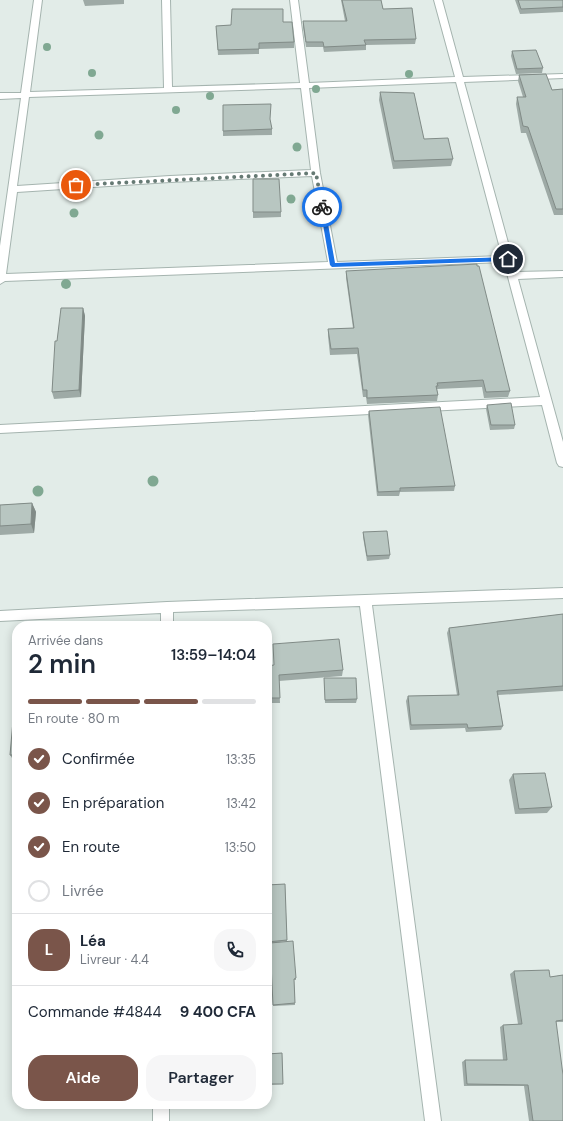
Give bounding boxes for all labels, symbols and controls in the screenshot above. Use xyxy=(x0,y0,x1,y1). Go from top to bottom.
pin xyxy=(59,168,93,202)
icon: bag xyxy=(65,174,87,196)
courier xyxy=(302,187,342,227)
icon: bike xyxy=(311,196,333,218)
pin xyxy=(491,242,525,276)
icon: home xyxy=(497,248,519,270)
text: Arrivée dans xyxy=(28,632,103,649)
text: 13:59–14:04 xyxy=(171,645,256,665)
text: 2 min xyxy=(28,647,96,681)
text: En route · 80 m xyxy=(28,710,120,727)
icon: check xyxy=(28,748,50,770)
text: Confirmée xyxy=(62,749,135,769)
text: 13:35 xyxy=(226,751,256,768)
icon: check xyxy=(28,792,50,814)
text: En préparation xyxy=(62,793,164,813)
text: 13:42 xyxy=(226,795,256,812)
icon: check xyxy=(28,836,50,858)
text: En route xyxy=(62,837,120,857)
text: 13:50 xyxy=(225,839,256,856)
text: Livrée xyxy=(62,881,104,901)
button: phone xyxy=(214,929,256,971)
text: Léa xyxy=(80,931,106,951)
text: L xyxy=(45,940,53,960)
text: Livreur · 4.4 xyxy=(80,951,149,968)
text: Commande #4844 xyxy=(28,1002,162,1022)
text: 9 400 CFA xyxy=(180,1002,256,1022)
button: Aide xyxy=(28,1055,138,1101)
button: Partager xyxy=(146,1055,256,1101)

